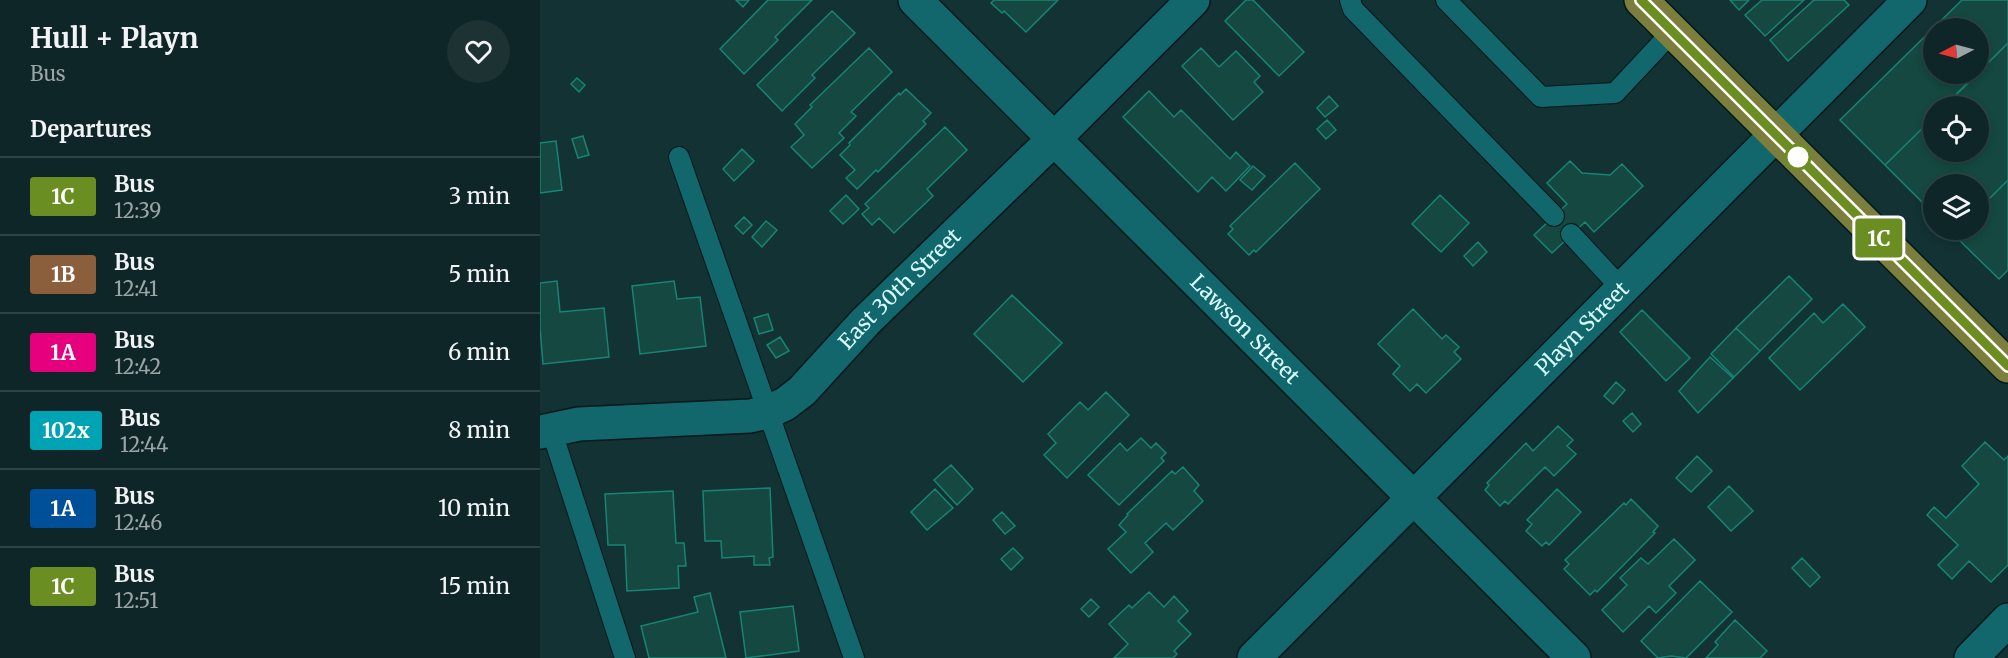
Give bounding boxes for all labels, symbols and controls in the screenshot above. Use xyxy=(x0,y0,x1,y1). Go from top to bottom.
north arrow xyxy=(1923,18,1989,84)
map controls xyxy=(1923,18,1989,240)
text: Hull + Playn xyxy=(30,20,199,56)
button: heart xyxy=(447,20,510,83)
text: Bus xyxy=(30,61,66,86)
button: locate xyxy=(1923,96,1989,162)
text: Departures xyxy=(30,115,152,143)
unlabelled marker xyxy=(1785,144,1811,170)
text: Bus xyxy=(114,170,155,198)
button: layers xyxy=(1923,174,1989,240)
text: 3 min xyxy=(449,182,510,210)
text: 1C xyxy=(51,183,75,210)
text: 12:39 xyxy=(114,198,161,223)
line badge: 1C xyxy=(1852,218,1906,258)
street label: East 30th Street xyxy=(833,222,966,355)
text: 1C xyxy=(1867,225,1891,252)
text: Bus xyxy=(114,248,155,276)
text: 5 min xyxy=(448,260,510,288)
text: 1B xyxy=(51,261,75,288)
street label: Lawson Street xyxy=(1185,268,1306,389)
text: 12:41 xyxy=(114,276,158,301)
street label: Playn Street xyxy=(1529,276,1635,381)
text: Bus xyxy=(114,326,155,354)
text: 6 min xyxy=(448,338,510,366)
text: 1A xyxy=(50,339,76,366)
text: 12:42 xyxy=(114,354,161,379)
text: Bus xyxy=(120,404,160,432)
text: 8 min xyxy=(448,416,510,444)
text: 102x xyxy=(42,417,90,444)
text: 12:44 xyxy=(120,432,168,457)
text: Bus xyxy=(114,482,155,510)
text: 10 min xyxy=(438,494,510,522)
text: 1A xyxy=(50,495,76,522)
text: 12:46 xyxy=(114,510,162,535)
text: Bus xyxy=(114,560,155,588)
text: 15 min xyxy=(439,572,510,600)
text: 1C xyxy=(51,573,75,600)
text: 12:51 xyxy=(114,588,158,613)

